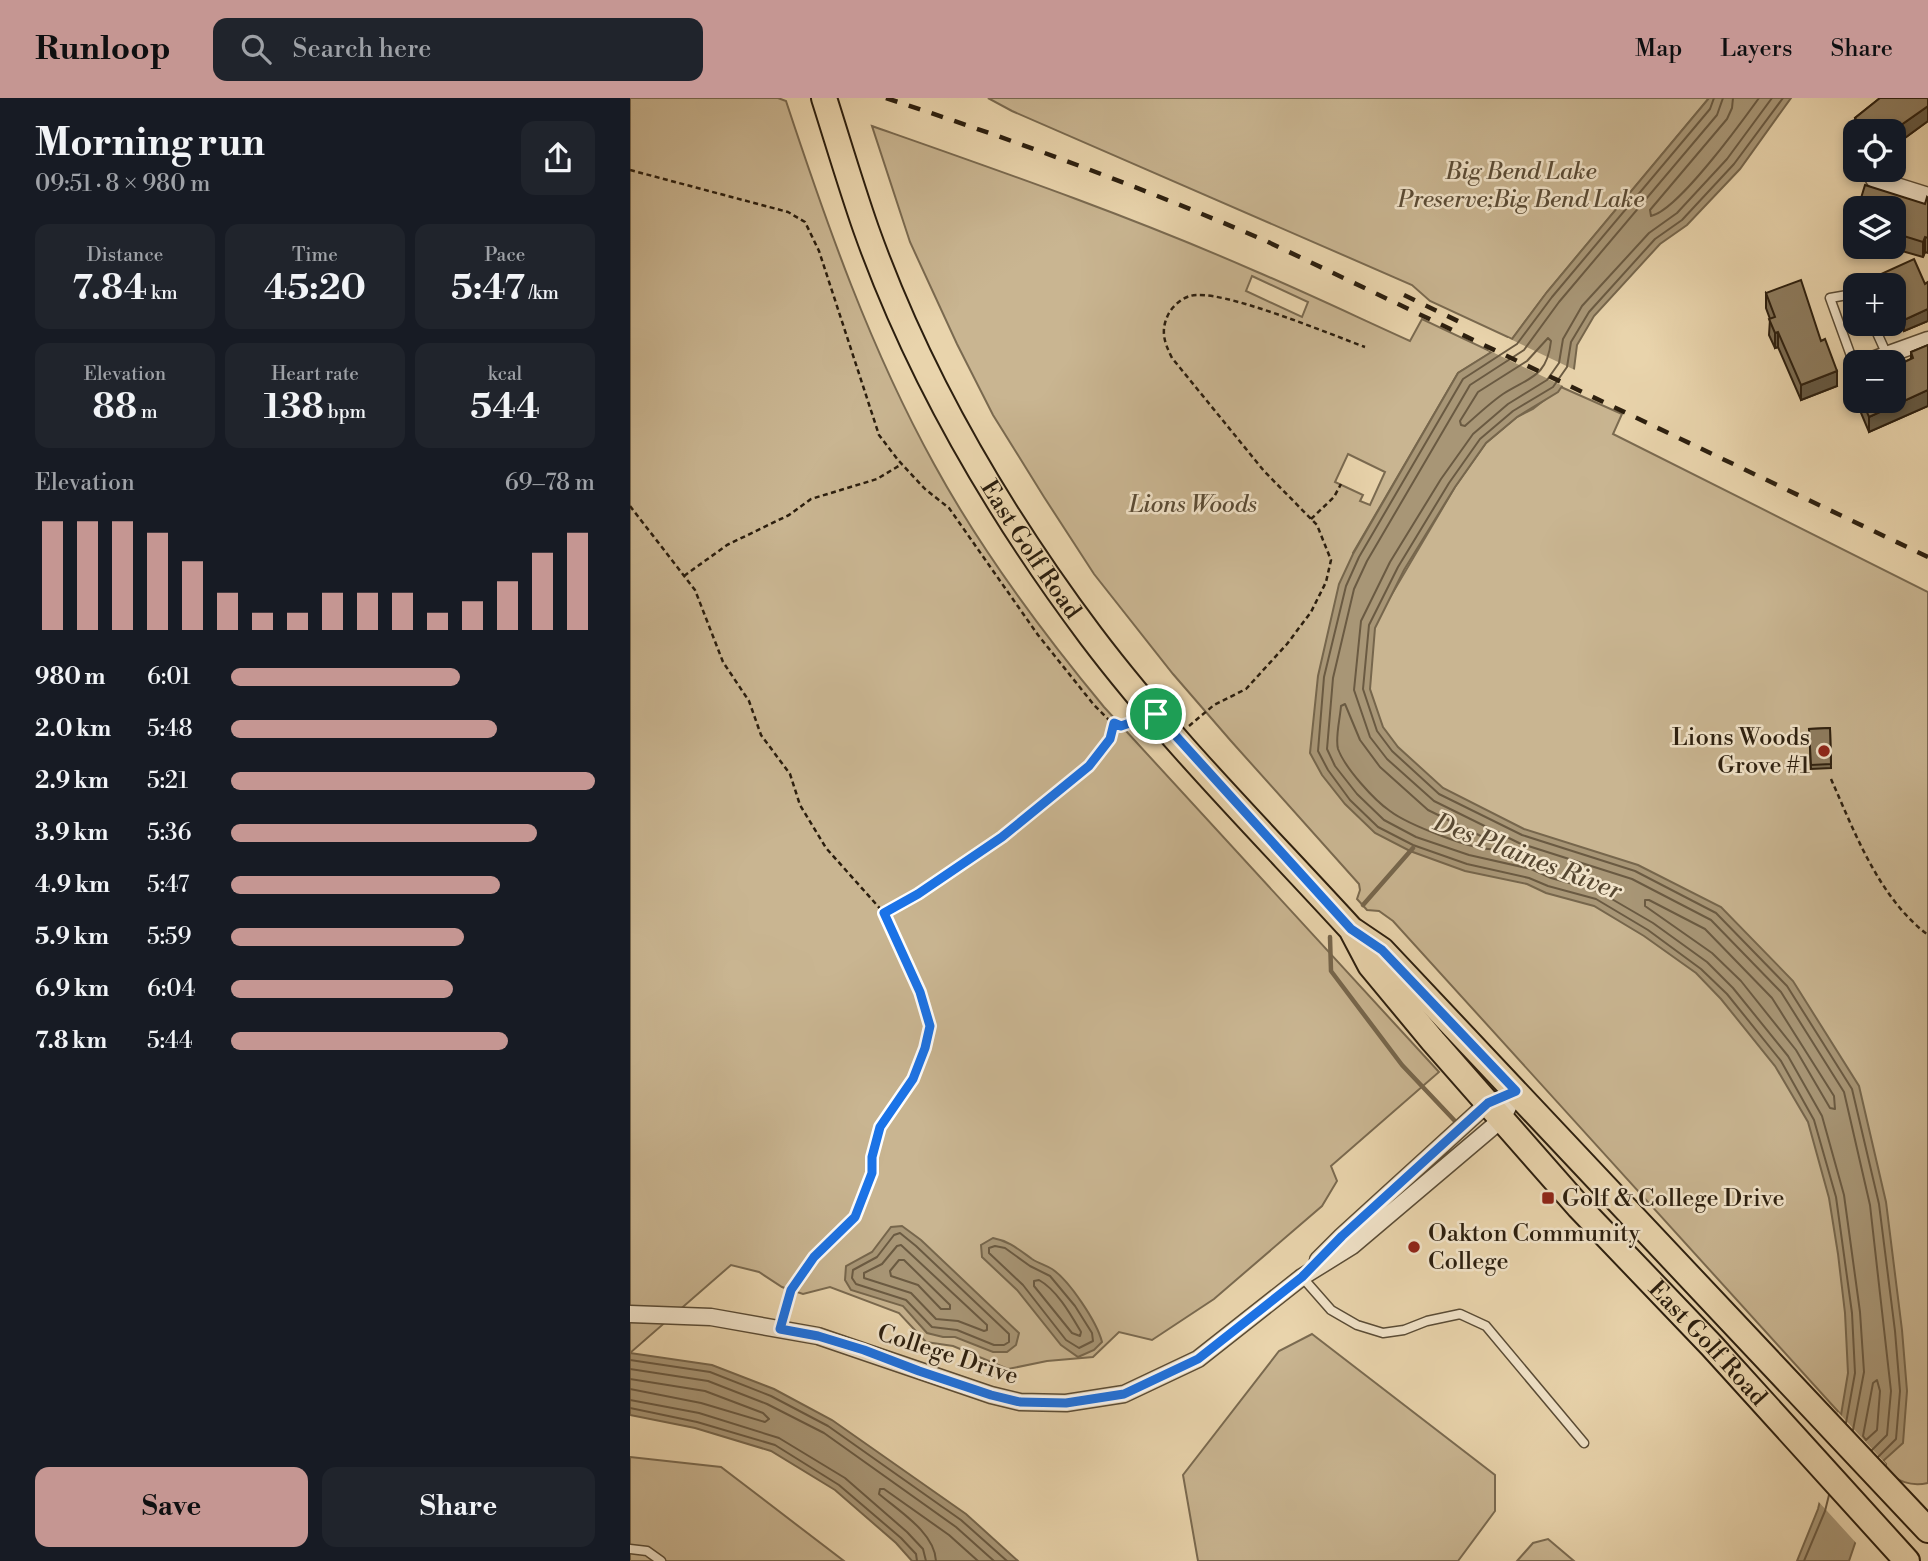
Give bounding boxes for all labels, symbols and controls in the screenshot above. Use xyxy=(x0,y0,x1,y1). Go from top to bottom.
search box xyxy=(213,18,703,81)
text: Runloop xyxy=(35,29,171,70)
icon: search xyxy=(237,30,275,68)
text: Search here xyxy=(293,33,431,65)
text: Map xyxy=(1635,34,1682,64)
text: Layers xyxy=(1720,34,1792,64)
text: Share xyxy=(1830,34,1893,64)
map controls xyxy=(1843,119,1906,413)
button: locate xyxy=(1843,119,1906,182)
text: Morning run xyxy=(35,120,265,167)
button: share xyxy=(521,121,595,195)
park label: Big Bend Lake Preserve;Big Bend Lake xyxy=(1397,157,1644,215)
text: 09:51 · 8 × 980 m xyxy=(35,170,210,198)
button: layers xyxy=(1843,196,1906,259)
text: Distance xyxy=(87,243,163,267)
text: Time xyxy=(292,243,338,267)
text: Pace xyxy=(485,243,525,267)
text: 7.84 xyxy=(72,267,147,310)
text: 45:20 xyxy=(264,267,366,310)
text: 5:47 xyxy=(451,267,525,310)
button: + xyxy=(1843,273,1906,336)
text: km xyxy=(147,281,178,305)
text: /km xyxy=(525,281,559,305)
button: − xyxy=(1843,350,1906,413)
text: Elevation xyxy=(84,362,166,386)
text: Heart rate xyxy=(271,362,359,386)
text: kcal xyxy=(488,362,522,386)
text: 88 xyxy=(92,386,137,429)
text: 138 xyxy=(264,386,324,429)
text: 544 xyxy=(470,386,540,429)
text: m xyxy=(137,400,158,424)
text: bpm xyxy=(324,400,366,424)
text: Elevation xyxy=(35,469,135,497)
text: 69–78 m xyxy=(505,469,595,497)
street label: East Golf Road xyxy=(973,475,1088,626)
park label: Lions Woods xyxy=(1128,490,1257,520)
text: 980 m xyxy=(35,663,105,691)
text: 6:01 xyxy=(147,663,191,691)
pin xyxy=(1126,684,1186,744)
icon: arrive xyxy=(1137,695,1175,733)
text: 2.0 km xyxy=(35,715,111,743)
text: 5:48 xyxy=(147,715,193,743)
place label: Lions Woods Grove #1 xyxy=(1672,723,1811,781)
marker: Lions Woods Grove #1 xyxy=(1816,743,1832,759)
text: 2.9 km xyxy=(35,767,109,795)
text: 5:21 xyxy=(147,767,188,795)
water label: Des Plaines River xyxy=(1428,806,1627,908)
text: 3.9 km xyxy=(35,819,108,847)
text: 5:36 xyxy=(147,819,192,847)
text: 4.9 km xyxy=(35,871,110,899)
text: 5:47 xyxy=(147,871,189,899)
text: 5.9 km xyxy=(35,923,109,951)
text: 5:59 xyxy=(147,923,191,951)
text: 6.9 km xyxy=(35,975,109,1003)
text: 6:04 xyxy=(147,975,195,1003)
text: 7.8 km xyxy=(35,1027,107,1055)
text: 5:44 xyxy=(147,1027,193,1055)
place label: Golf & College Drive xyxy=(1562,1184,1785,1214)
marker: Golf & College Drive xyxy=(1540,1190,1556,1206)
place label: Oakton Community College xyxy=(1428,1219,1641,1277)
marker: Oakton Community College xyxy=(1406,1239,1422,1255)
street label: East Golf Road xyxy=(1641,1275,1773,1413)
street label: College Drive xyxy=(873,1318,1022,1392)
button: Save xyxy=(35,1467,308,1547)
button: Share xyxy=(322,1467,595,1547)

